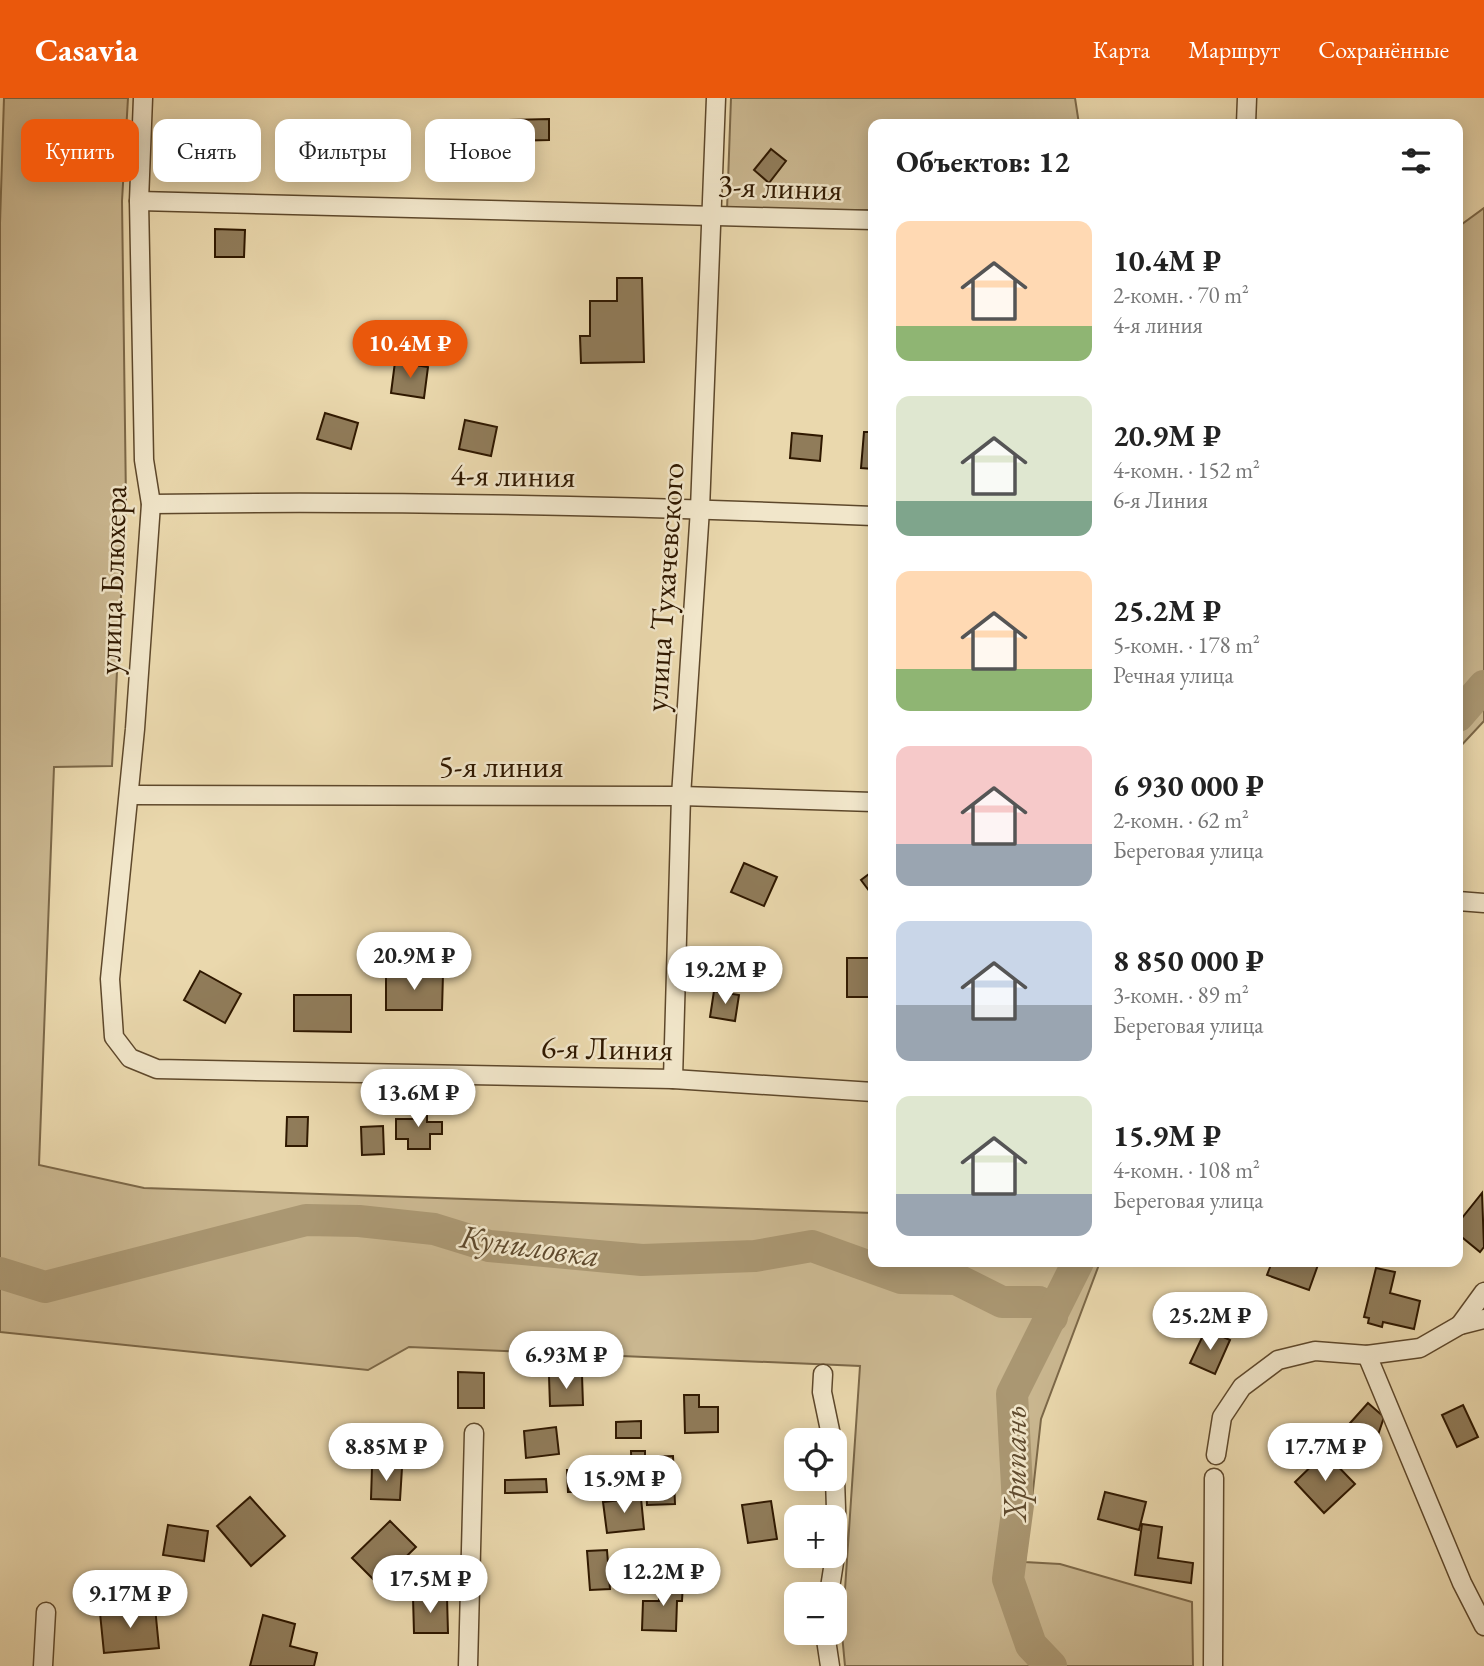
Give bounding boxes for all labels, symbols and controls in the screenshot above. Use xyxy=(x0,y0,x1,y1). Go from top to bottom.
text: Casavia xyxy=(35,28,138,71)
text: Карта xyxy=(1093,34,1150,65)
text: Маршрут xyxy=(1188,34,1280,65)
text: Сохранённые xyxy=(1318,34,1449,65)
chip: Купить xyxy=(21,119,139,182)
chip: Снять xyxy=(153,119,261,182)
chip: Фильтры xyxy=(275,119,411,182)
chip: Новое xyxy=(425,119,535,182)
text: Объектов: 12 xyxy=(896,142,1070,181)
icon: filters xyxy=(1397,142,1435,180)
street label: 3-я линия xyxy=(717,164,843,210)
text: 10.4M ₽ xyxy=(1113,241,1221,280)
icon: home xyxy=(952,249,1036,333)
text: 2-комн. · 70 m² xyxy=(1113,280,1249,310)
text: 4-я линия xyxy=(1113,310,1203,340)
pin: 10.4M ₽ xyxy=(345,320,475,380)
text: 10.4M ₽ xyxy=(369,328,451,358)
text: 20.9M ₽ xyxy=(1113,416,1221,455)
icon: home xyxy=(952,424,1036,508)
street label: 4-я линия xyxy=(450,453,576,497)
text: 4-комн. · 152 m² xyxy=(1113,455,1260,485)
street label: улица Тухачевского xyxy=(634,461,694,713)
street label: улица Блюхера xyxy=(88,484,136,675)
text: 6-я Линия xyxy=(1113,485,1208,515)
text: 25.2M ₽ xyxy=(1113,591,1221,630)
icon: home xyxy=(952,599,1036,683)
text: 5-комн. · 178 m² xyxy=(1113,630,1260,660)
text: Речная улица xyxy=(1113,660,1234,690)
street label: 5-я линия xyxy=(439,745,564,787)
text: 6 930 000 ₽ xyxy=(1113,766,1264,805)
icon: home xyxy=(952,774,1036,858)
text: 2-комн. · 62 m² xyxy=(1113,805,1249,835)
text: Береговая улица xyxy=(1113,835,1263,865)
pin: 20.9M ₽ xyxy=(349,932,479,992)
text: 20.9M ₽ xyxy=(373,940,455,970)
text: 8 850 000 ₽ xyxy=(1113,941,1264,980)
pin: 19.2M ₽ xyxy=(660,946,790,1006)
icon: home xyxy=(952,949,1036,1033)
text: 19.2M ₽ xyxy=(684,954,766,984)
text: 3-комн. · 89 m² xyxy=(1113,980,1249,1010)
text: Береговая улица xyxy=(1113,1010,1263,1040)
street label: 6-я Линия xyxy=(540,1026,674,1070)
pin: 13.6M ₽ xyxy=(353,1070,483,1129)
text: 13.6M ₽ xyxy=(377,1077,459,1107)
text: 15.9M ₽ xyxy=(1113,1116,1221,1155)
icon: home xyxy=(952,1124,1036,1208)
text: 4-комн. · 108 m² xyxy=(1113,1155,1260,1185)
text: Береговая улица xyxy=(1113,1185,1263,1215)
water label: Куниловка xyxy=(456,1214,602,1277)
pin: 25.2M ₽ xyxy=(1145,1292,1275,1352)
text: 25.2M ₽ xyxy=(1169,1300,1251,1330)
pin: 6.93M ₽ xyxy=(501,1332,631,1391)
text: 6.93M ₽ xyxy=(525,1339,607,1369)
water label: Хрипань xyxy=(993,1405,1036,1524)
pin: 8.85M ₽ xyxy=(321,1424,451,1483)
pin: 17.7M ₽ xyxy=(1260,1424,1390,1483)
map controls xyxy=(784,1428,847,1645)
button: locate xyxy=(784,1428,847,1491)
text: 8.85M ₽ xyxy=(345,1431,427,1461)
text: 17.7M ₽ xyxy=(1284,1431,1366,1461)
pin: 15.9M ₽ xyxy=(559,1456,689,1515)
text: 15.9M ₽ xyxy=(583,1463,665,1493)
button: + xyxy=(784,1505,847,1568)
pin: 12.2M ₽ xyxy=(598,1548,728,1608)
pin: 17.5M ₽ xyxy=(365,1556,495,1615)
text: 12.2M ₽ xyxy=(622,1556,704,1586)
text: 17.5M ₽ xyxy=(389,1563,471,1593)
pin: 9.17M ₽ xyxy=(65,1570,195,1630)
text: 9.17M ₽ xyxy=(89,1578,171,1608)
button: − xyxy=(784,1582,847,1645)

